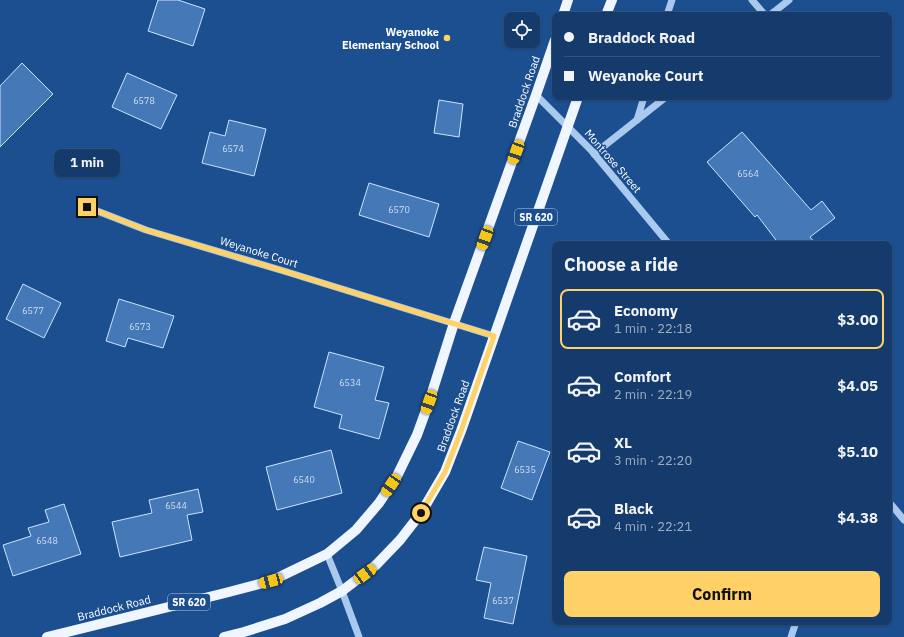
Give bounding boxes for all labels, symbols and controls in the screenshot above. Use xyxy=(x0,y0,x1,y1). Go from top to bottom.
map controls xyxy=(504,12,540,48)
button: locate xyxy=(504,12,540,48)
place label: Weyanoke Elementary School xyxy=(342,25,440,52)
text: Braddock Road xyxy=(588,28,695,47)
marker: Weyanoke Elementary School xyxy=(442,33,452,43)
street label: Braddock Road xyxy=(505,54,543,130)
text: Weyanoke Court xyxy=(588,66,704,85)
house number: 6578 xyxy=(133,95,155,106)
street label: Montrose Street xyxy=(582,126,644,196)
car xyxy=(506,139,526,165)
house number: 6574 xyxy=(222,143,244,154)
callout: 1 min xyxy=(54,149,120,177)
text: 1 min xyxy=(70,154,104,171)
house number: 6564 xyxy=(737,168,759,179)
route end xyxy=(78,198,96,216)
house number: 6570 xyxy=(388,204,410,215)
road number: SR 620 xyxy=(515,209,557,225)
car xyxy=(475,225,495,251)
street label: Weyanoke Court xyxy=(218,234,300,271)
text: Choose a ride xyxy=(564,253,678,276)
icon: car xyxy=(566,301,602,337)
text: Economy xyxy=(614,301,678,320)
house number: 6577 xyxy=(22,305,44,316)
text: $3.00 xyxy=(837,310,878,329)
text: 1 min · 22:18 xyxy=(614,320,692,337)
house number: 6573 xyxy=(129,321,151,332)
icon: car xyxy=(566,367,602,403)
text: Comfort xyxy=(614,367,671,386)
text: $4.05 xyxy=(837,376,878,395)
house number: 6534 xyxy=(339,377,361,388)
street label: Braddock Road xyxy=(434,378,472,454)
text: 2 min · 22:19 xyxy=(614,386,692,403)
car xyxy=(419,389,439,415)
icon: car xyxy=(566,433,602,469)
text: XL xyxy=(614,433,632,452)
text: $5.10 xyxy=(837,442,878,461)
text: 3 min · 22:20 xyxy=(614,452,692,469)
house number: 6535 xyxy=(514,464,536,475)
car xyxy=(379,472,403,498)
house number: 6540 xyxy=(293,474,315,485)
icon: car xyxy=(566,499,602,535)
text: Black xyxy=(614,499,654,518)
house number: 6544 xyxy=(165,500,187,511)
route start xyxy=(412,504,430,522)
text: $4.38 xyxy=(837,508,878,527)
text: 4 min · 22:21 xyxy=(614,518,692,535)
house number: 6548 xyxy=(36,535,58,546)
car xyxy=(352,562,378,586)
button: Confirm xyxy=(564,571,880,617)
car xyxy=(258,572,284,590)
street label: Braddock Road xyxy=(76,592,152,624)
road number: SR 620 xyxy=(168,594,210,610)
house number: 6537 xyxy=(492,595,514,606)

